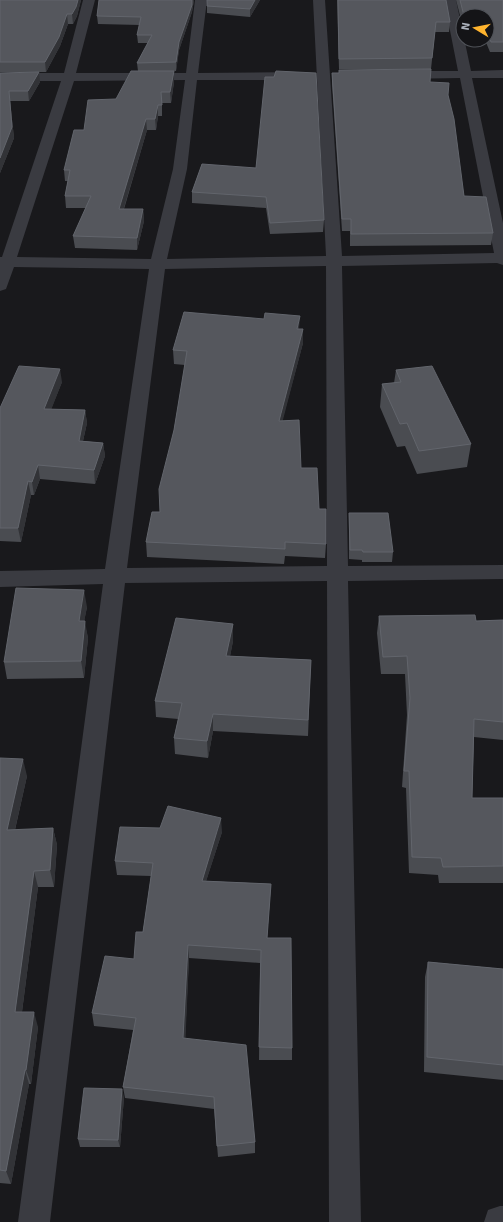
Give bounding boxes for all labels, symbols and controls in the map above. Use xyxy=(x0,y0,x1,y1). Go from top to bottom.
north arrow xyxy=(455,8,495,48)
text: N xyxy=(459,21,473,31)

